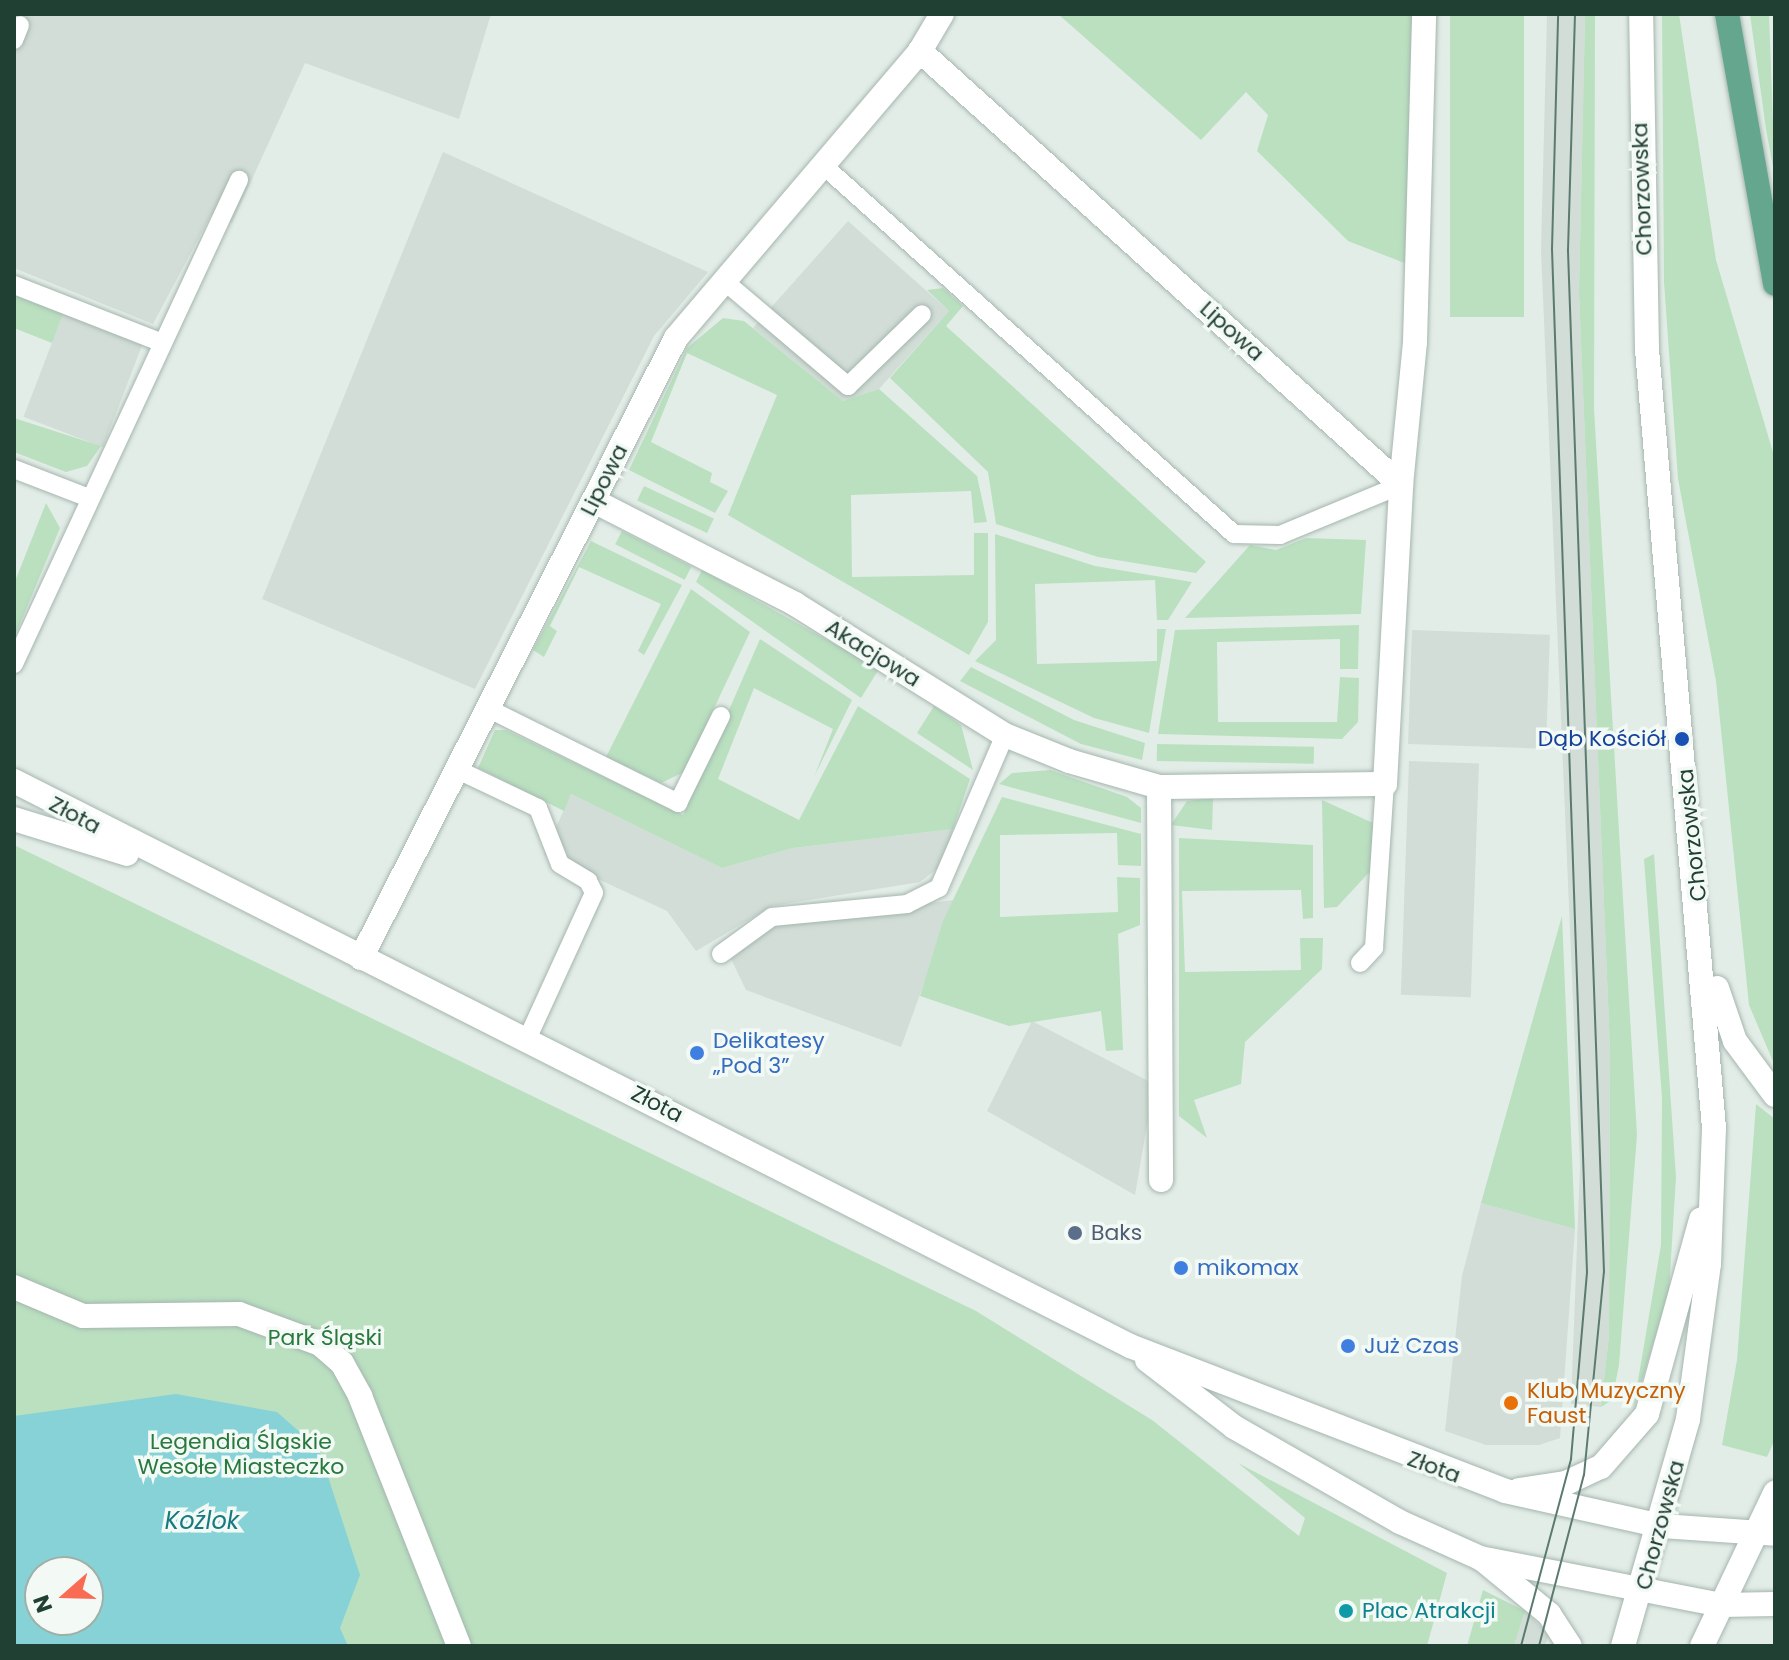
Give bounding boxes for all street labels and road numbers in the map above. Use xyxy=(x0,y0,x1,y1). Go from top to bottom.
street label: Chorzowska xyxy=(1626,122,1658,256)
street label: Lipowa xyxy=(1195,296,1269,366)
street label: Lipowa xyxy=(575,440,633,520)
street label: Akacjowa xyxy=(821,613,925,693)
street label: Chorzowska xyxy=(1672,767,1712,903)
street label: Złota xyxy=(45,791,105,839)
street label: Złota xyxy=(627,1080,687,1128)
street label: Złota xyxy=(1404,1445,1464,1489)
street label: Chorzowska xyxy=(1630,1457,1690,1593)

